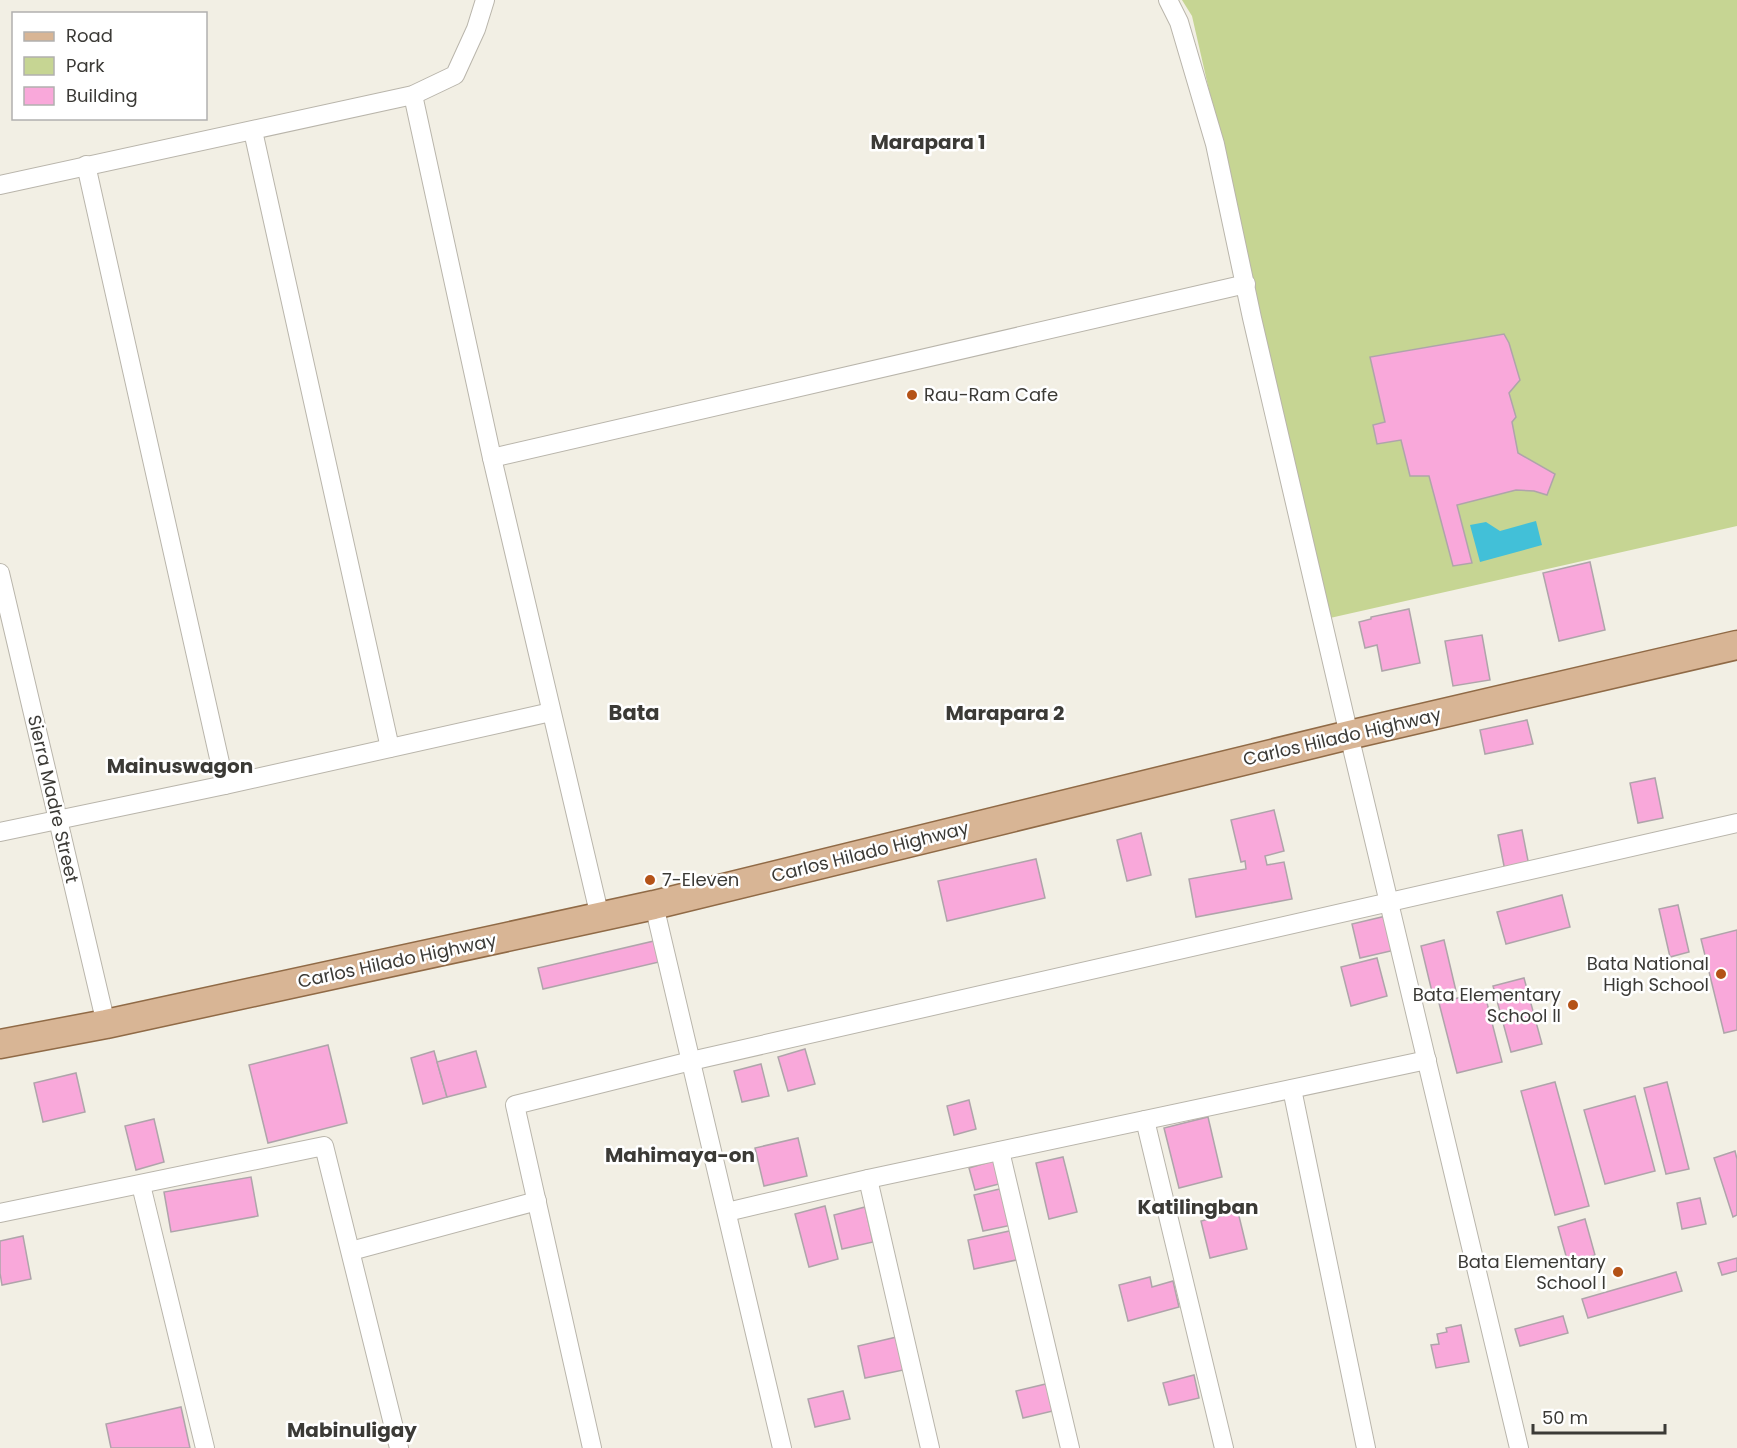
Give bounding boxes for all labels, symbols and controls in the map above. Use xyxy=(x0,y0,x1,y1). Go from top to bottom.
legend xyxy=(12,12,207,120)
text: Road xyxy=(66,23,113,48)
text: Park xyxy=(66,53,105,78)
text: Building xyxy=(66,83,138,108)
district label: Marapara 1 xyxy=(870,128,986,156)
place label: Rau-Ram Cafe xyxy=(924,382,1058,407)
marker: Rau-Ram Cafe xyxy=(905,388,919,402)
district label: Bata xyxy=(609,698,659,727)
district label: Marapara 2 xyxy=(945,699,1065,727)
street label: Carlos Hilado Highway xyxy=(1240,702,1443,771)
street label: Sierra Madre Street xyxy=(22,712,85,885)
district label: Mainuswagon xyxy=(107,752,253,780)
street label: Carlos Hilado Highway xyxy=(769,815,971,888)
place label: 7-Eleven xyxy=(662,867,739,892)
marker: 7-Eleven xyxy=(643,873,657,887)
street label: Carlos Hilado Highway xyxy=(295,927,499,994)
place label: Bata National High School xyxy=(1587,951,1709,997)
marker: Bata National High School xyxy=(1714,967,1728,981)
place label: Bata Elementary School II xyxy=(1413,982,1561,1028)
marker: Bata Elementary School II xyxy=(1566,998,1580,1012)
district label: Mahimaya-on xyxy=(605,1141,755,1169)
district label: Katilingban xyxy=(1137,1193,1259,1221)
place label: Bata Elementary School I xyxy=(1458,1249,1606,1295)
marker: Bata Elementary School I xyxy=(1611,1265,1625,1279)
scale bar xyxy=(1533,1397,1665,1435)
text: 50 m xyxy=(1542,1405,1588,1430)
district label: Mabinuligay xyxy=(287,1416,417,1444)

